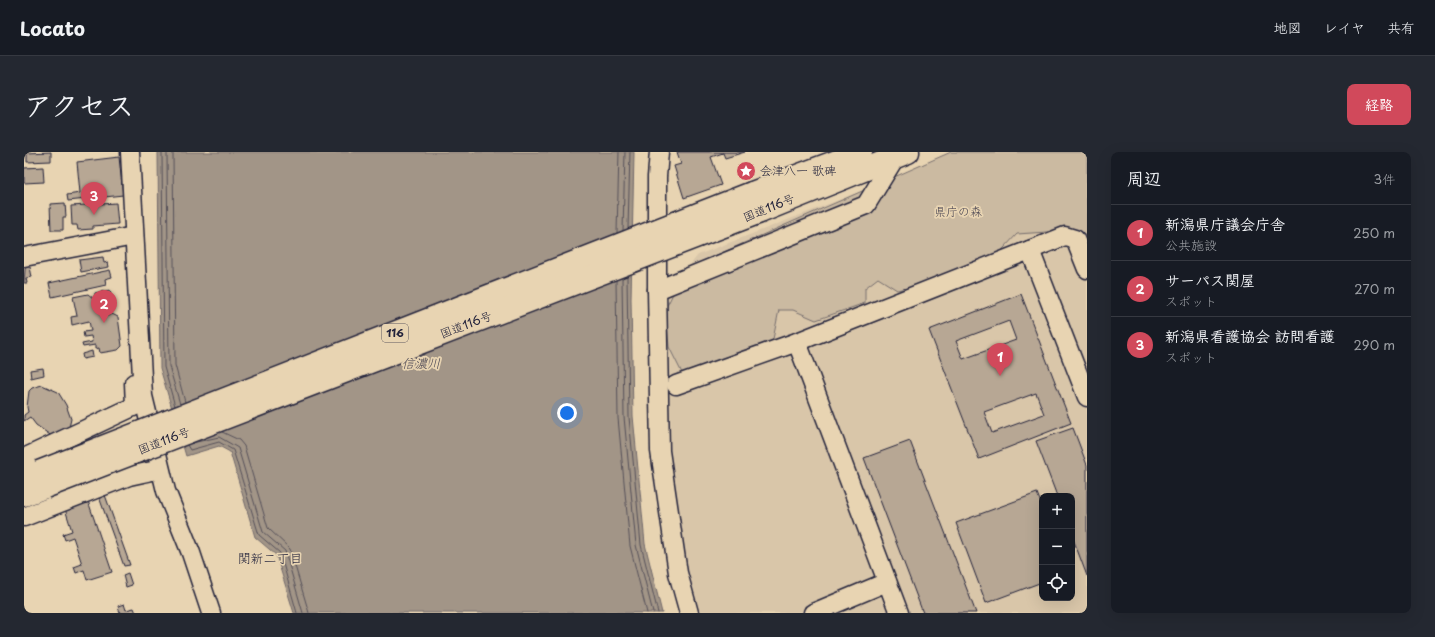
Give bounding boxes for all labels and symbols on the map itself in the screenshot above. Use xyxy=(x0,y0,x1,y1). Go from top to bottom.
place icon: 会津八一 歌碑 xyxy=(735,160,757,182)
place label: 会津八一 歌碑 xyxy=(760,161,836,179)
pin: 3 xyxy=(81,182,107,215)
street label: 国道116号 xyxy=(740,189,797,226)
park label: 県庁の森 xyxy=(934,202,982,220)
pin: 2 xyxy=(91,290,117,323)
street label: 国道116号 xyxy=(437,306,494,342)
road number: 116 xyxy=(382,324,408,342)
pin: 1 xyxy=(987,343,1013,376)
water label: 信濃川 xyxy=(401,353,441,372)
your location xyxy=(557,403,577,423)
street label: 国道116号 xyxy=(135,422,192,458)
district label: 関新二丁目 xyxy=(237,548,303,567)

